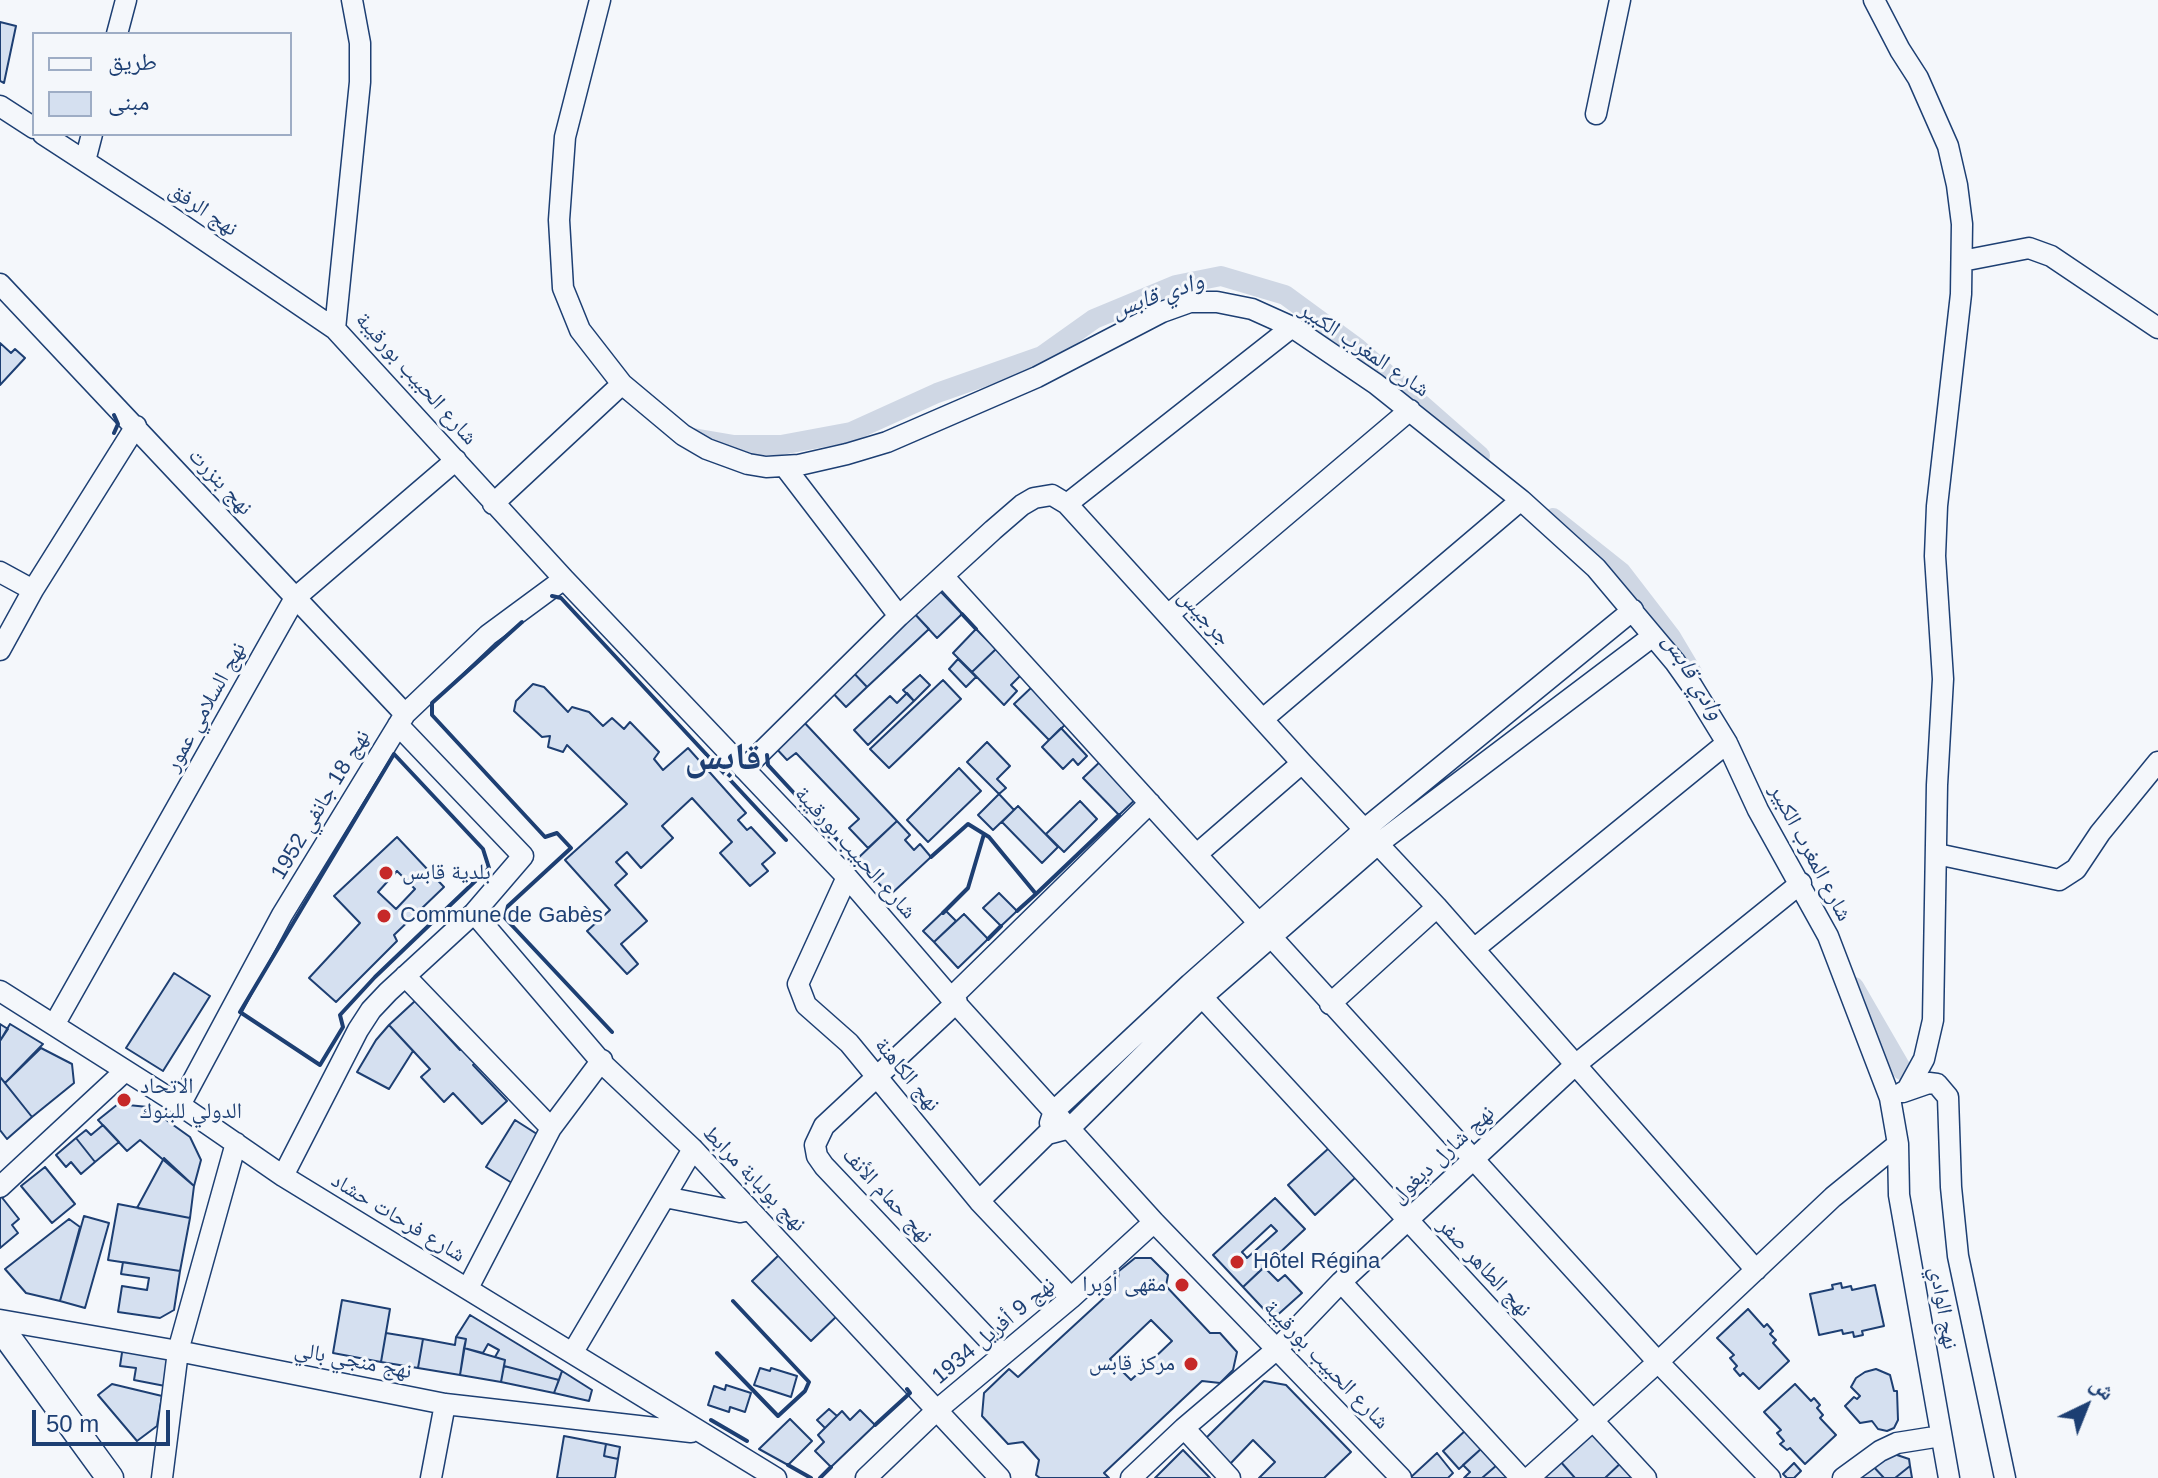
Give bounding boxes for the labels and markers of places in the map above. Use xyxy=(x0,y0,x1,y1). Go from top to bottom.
place label: بلدية قابس xyxy=(402,860,491,886)
marker: بلدية قابس xyxy=(377,864,395,882)
place label: Commune de Gabès xyxy=(400,903,603,929)
marker: Commune de Gabès xyxy=(375,907,393,925)
place label: الاتحاد الدولي للبنوك xyxy=(140,1074,242,1126)
marker: الاتحاد الدولي للبنوك xyxy=(115,1091,133,1109)
place label: Hôtel Régina xyxy=(1253,1249,1380,1275)
marker: Hôtel Régina xyxy=(1228,1253,1246,1271)
place label: مقهى أوبرا xyxy=(1082,1272,1166,1298)
marker: مقهى أوبرا xyxy=(1173,1276,1191,1294)
place label: مركز قابس xyxy=(1089,1351,1175,1377)
marker: مركز قابس xyxy=(1182,1355,1200,1373)

